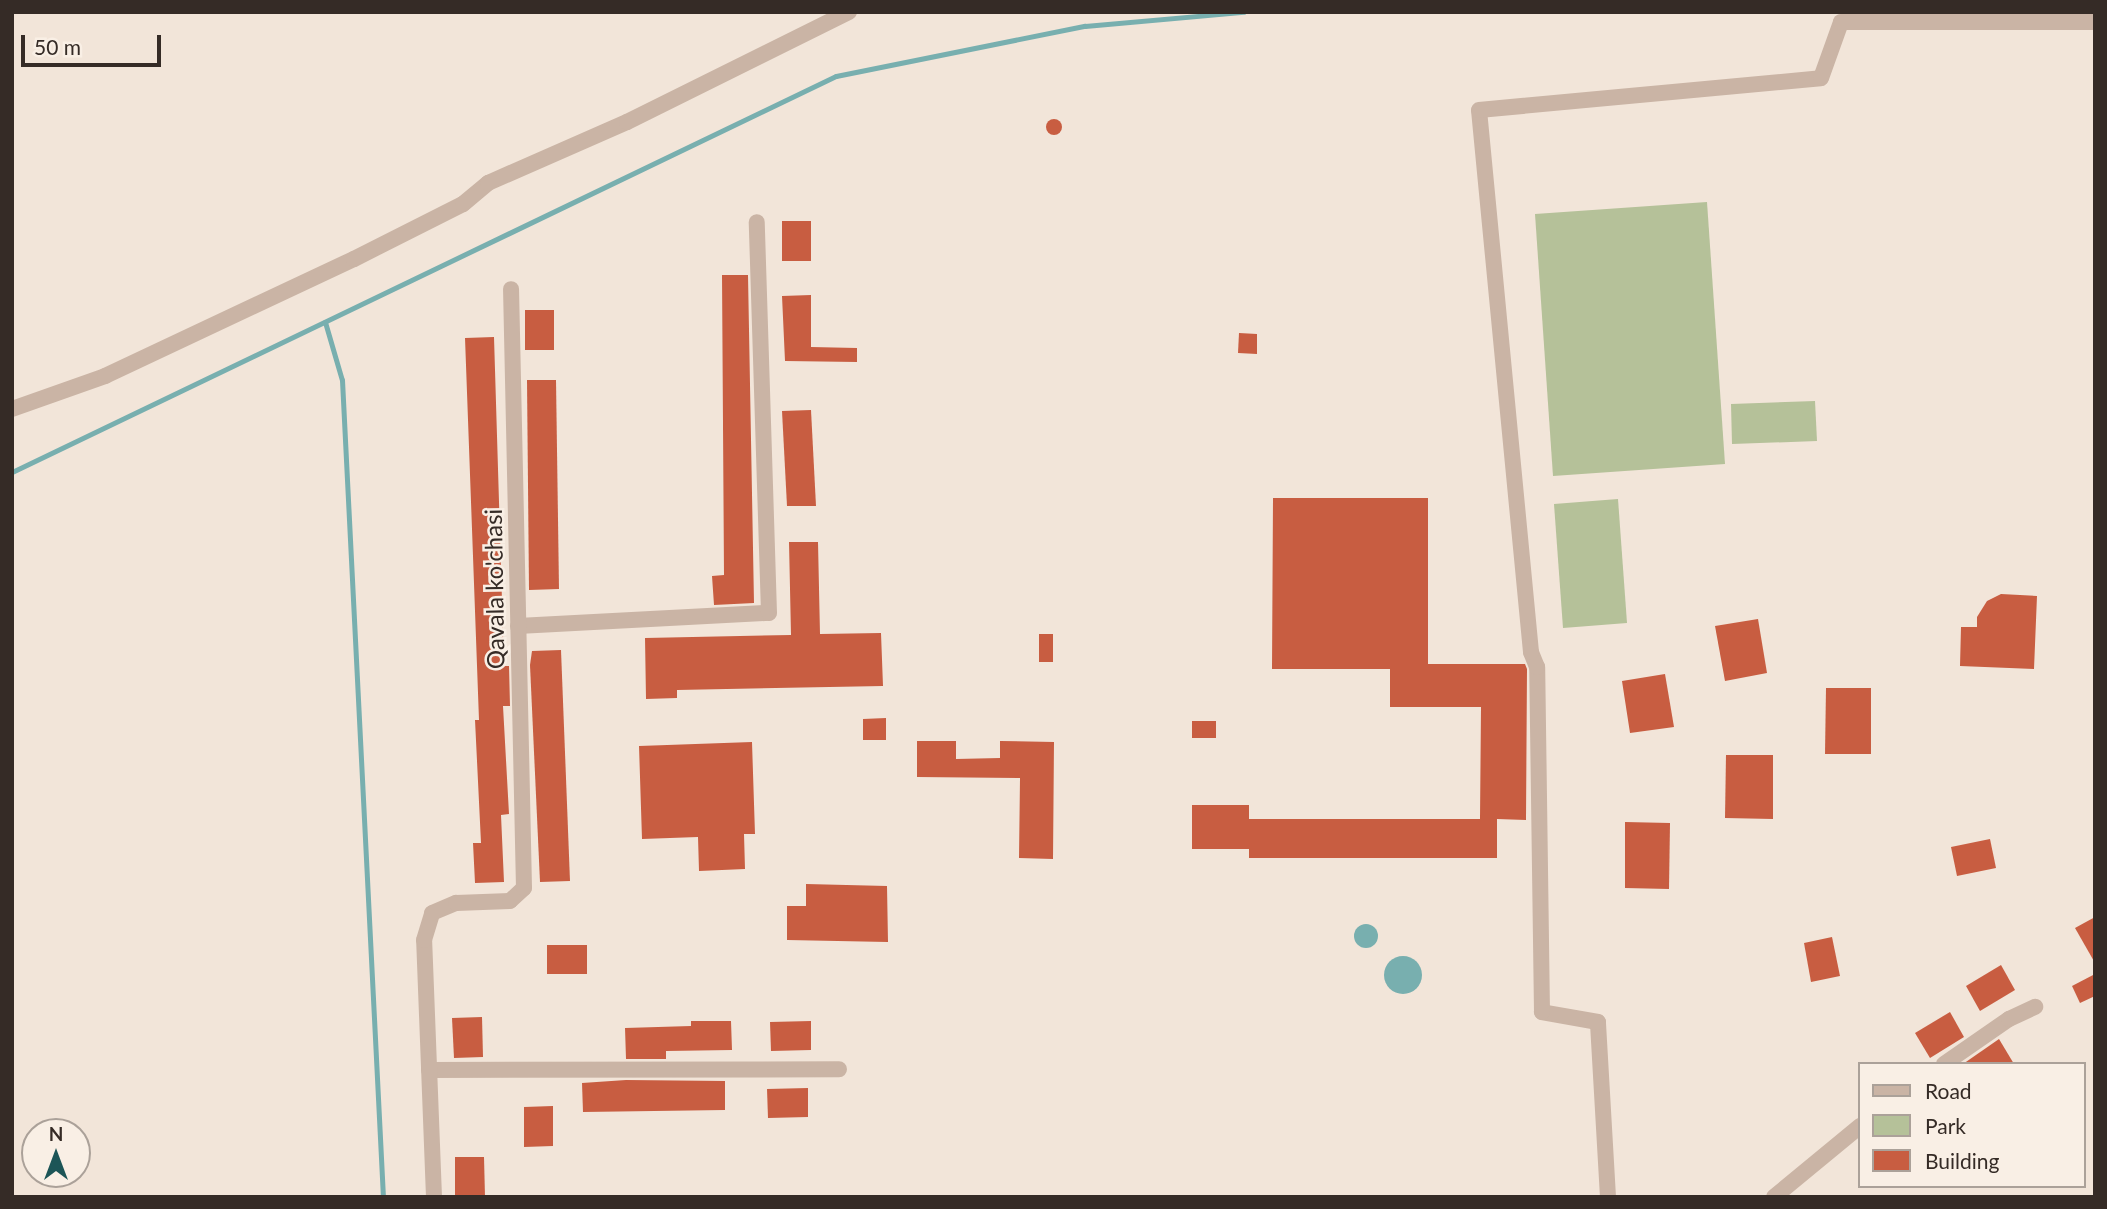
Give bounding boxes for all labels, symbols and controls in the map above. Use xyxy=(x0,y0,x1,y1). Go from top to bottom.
scale bar xyxy=(24,21,164,65)
text: 50 m xyxy=(34,34,81,59)
street label: Qavala ko'chasi xyxy=(478,509,510,669)
legend xyxy=(1858,1062,2086,1188)
text: Road xyxy=(1925,1078,1972,1103)
text: Park xyxy=(1925,1113,1966,1138)
north arrow xyxy=(21,1118,91,1188)
text: N xyxy=(49,1122,63,1145)
text: Building xyxy=(1925,1148,2000,1173)

